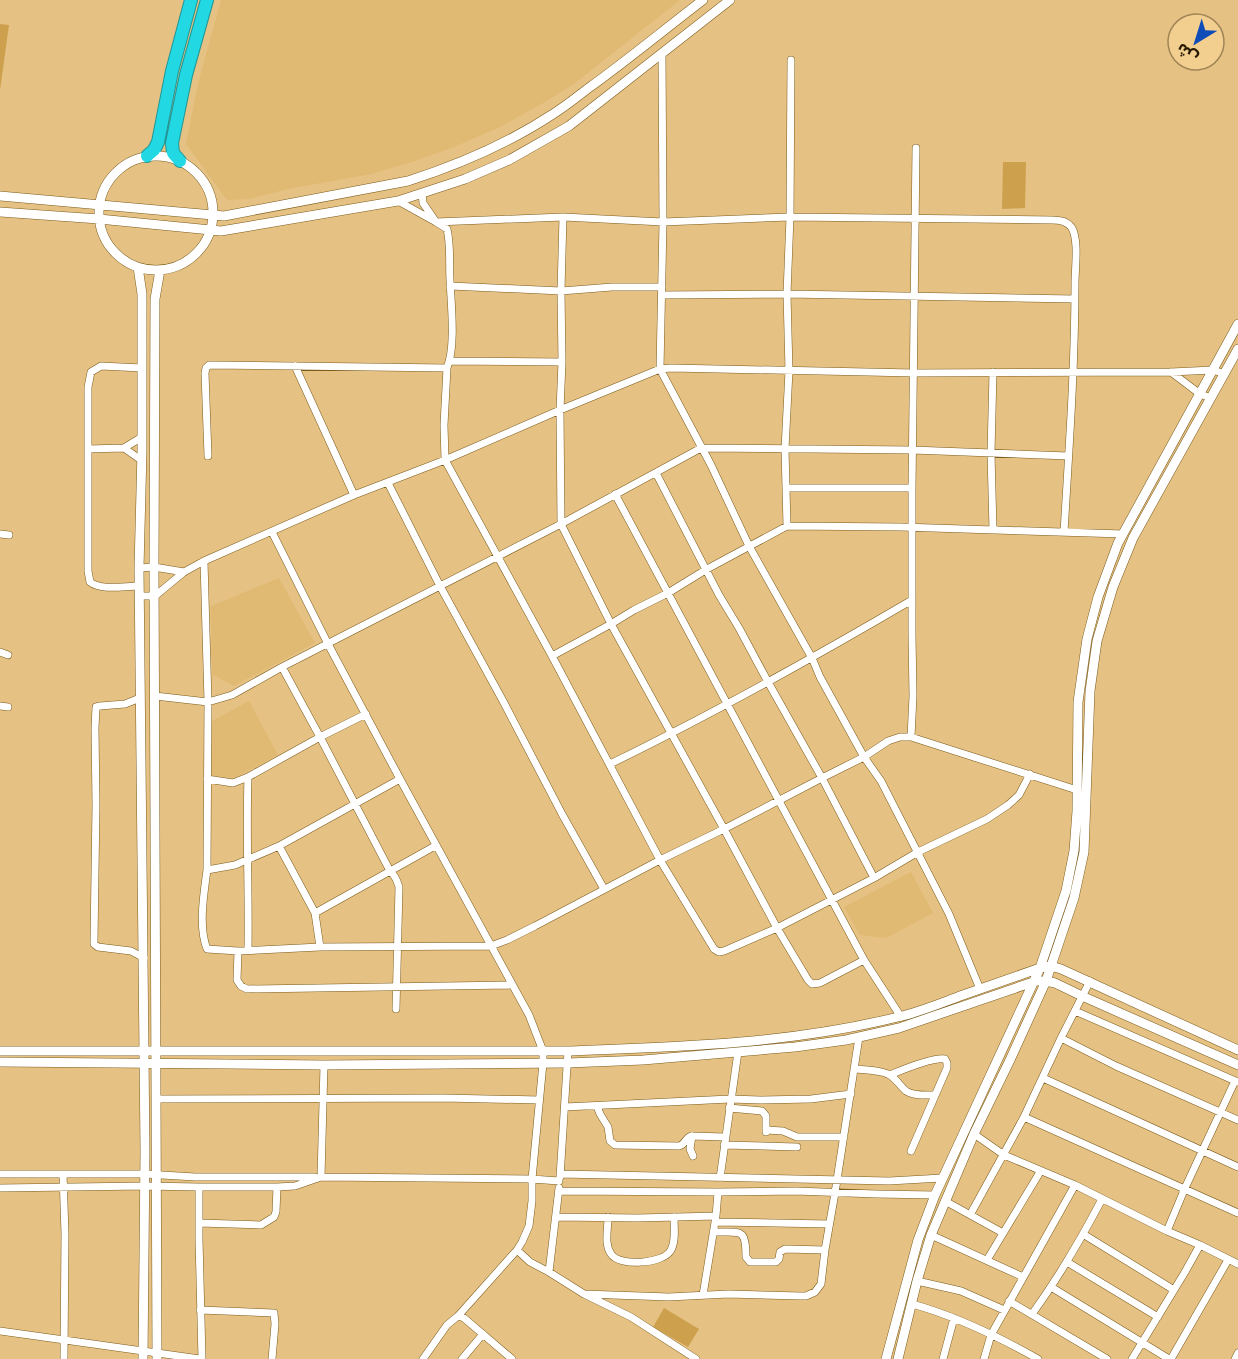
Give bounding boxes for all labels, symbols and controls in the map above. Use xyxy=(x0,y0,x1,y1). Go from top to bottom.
north arrow xyxy=(1166,12,1226,72)
text: ش xyxy=(1172,39,1202,68)

